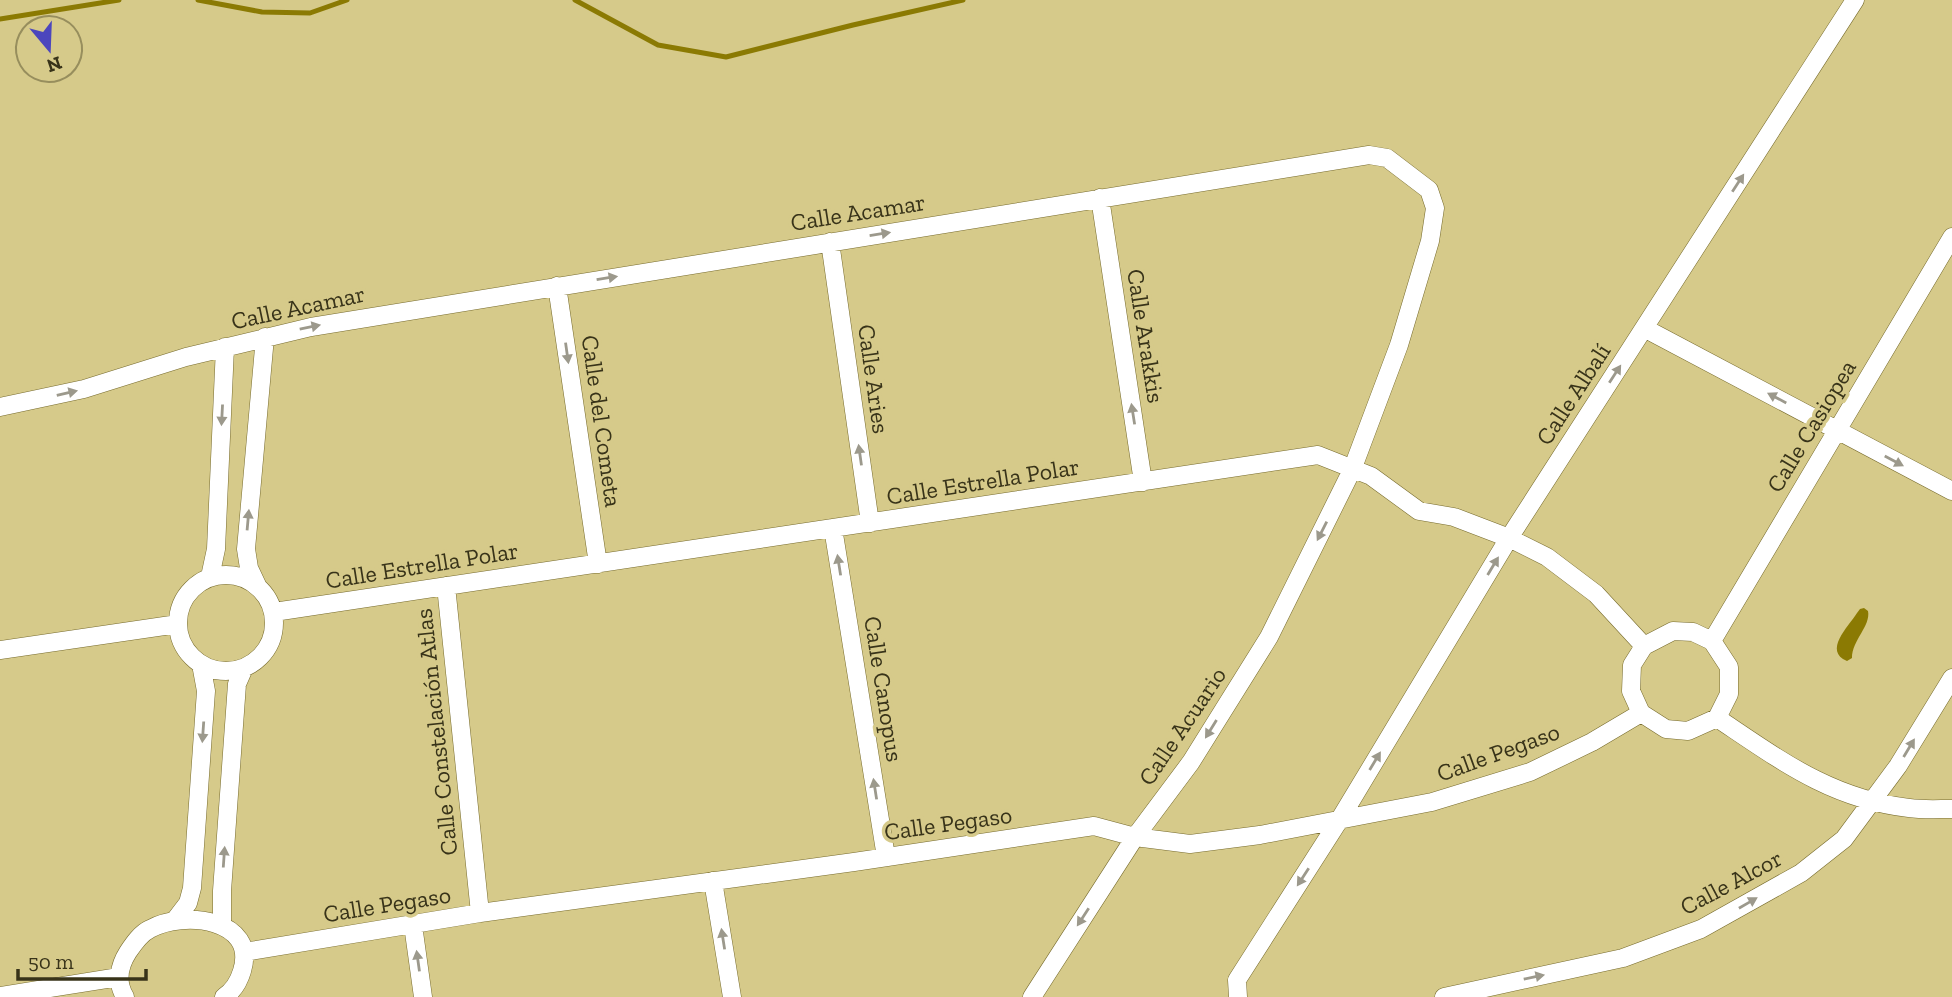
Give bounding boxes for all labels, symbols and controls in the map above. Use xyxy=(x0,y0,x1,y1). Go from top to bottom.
north arrow xyxy=(14,14,84,84)
text: N xyxy=(44,51,65,78)
one-way arrow xyxy=(1731,173,1744,192)
street label: Calle Acamar xyxy=(788,187,928,237)
one-way arrow xyxy=(869,228,891,239)
street label: Calle Arakkis xyxy=(1121,267,1171,405)
one-way arrow xyxy=(596,272,618,283)
street label: Calle Acamar xyxy=(228,279,368,335)
one-way arrow xyxy=(299,322,321,333)
street label: Calle Aries xyxy=(852,323,896,435)
street label: Calle del Cometa xyxy=(576,333,628,509)
street label: Calle Albalí xyxy=(1529,338,1617,450)
one-way arrow xyxy=(562,342,573,364)
street label: Calle Casiopea xyxy=(1760,354,1862,497)
one-way arrow xyxy=(1608,364,1621,384)
one-way arrow xyxy=(56,387,78,398)
one-way arrow xyxy=(1766,393,1786,405)
one-way arrow xyxy=(1127,403,1138,425)
one-way arrow xyxy=(217,404,228,426)
one-way arrow xyxy=(855,444,866,466)
street label: Calle Estrella Polar xyxy=(884,451,1082,511)
one-way arrow xyxy=(1885,454,1905,466)
one-way arrow xyxy=(243,508,254,530)
one-way arrow xyxy=(1316,521,1327,541)
street label: Calle Estrella Polar xyxy=(323,535,521,595)
one-way arrow xyxy=(833,554,844,576)
one-way arrow xyxy=(1486,556,1499,575)
street label: Calle Constelación Atlas xyxy=(409,607,463,857)
street label: Calle Canopus xyxy=(858,614,910,764)
street label: Calle Acuario xyxy=(1132,661,1232,791)
street label: Calle Pegaso xyxy=(1433,716,1563,788)
one-way arrow xyxy=(1204,720,1217,739)
one-way arrow xyxy=(197,721,208,743)
one-way arrow xyxy=(1903,739,1916,758)
one-way arrow xyxy=(1369,751,1382,770)
one-way arrow xyxy=(869,778,880,800)
street label: Calle Pegaso xyxy=(882,800,1014,846)
street label: Calle Alcor xyxy=(1675,843,1787,921)
one-way arrow xyxy=(219,846,230,868)
one-way arrow xyxy=(1297,867,1310,887)
street label: Calle Pegaso xyxy=(321,880,453,928)
one-way arrow xyxy=(1738,897,1757,909)
one-way arrow xyxy=(1077,908,1090,927)
one-way arrow xyxy=(717,928,728,950)
scale bar xyxy=(18,937,145,981)
text: 50 m xyxy=(28,949,74,974)
one-way arrow xyxy=(412,950,423,972)
one-way arrow xyxy=(1523,971,1545,982)

